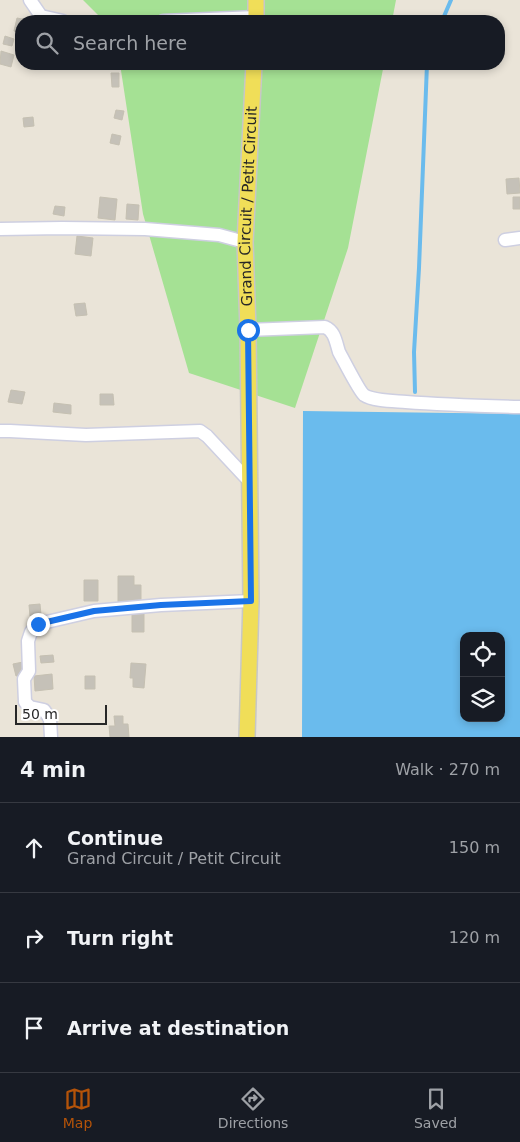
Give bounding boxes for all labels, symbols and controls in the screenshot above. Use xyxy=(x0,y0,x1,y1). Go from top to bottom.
search box xyxy=(15,15,505,70)
icon: search xyxy=(33,29,61,57)
text: Search here xyxy=(73,32,187,54)
street label: Grand Circuit / Petit Circuit xyxy=(236,105,261,307)
route start xyxy=(237,319,260,342)
route end xyxy=(27,613,50,636)
map controls xyxy=(460,632,505,722)
button: locate xyxy=(460,632,505,677)
button: layers xyxy=(460,677,505,722)
scale bar xyxy=(15,702,108,725)
text: 50 m xyxy=(22,706,58,722)
text: 4 min xyxy=(20,758,86,782)
text: Walk · 270 m xyxy=(395,760,500,779)
text: Continue xyxy=(67,827,163,849)
icon: ahead xyxy=(20,834,48,862)
text: 150 m xyxy=(449,838,500,857)
text: Grand Circuit / Petit Circuit xyxy=(67,849,281,868)
icon: right xyxy=(20,924,48,952)
text: Turn right xyxy=(67,927,173,949)
text: 120 m xyxy=(449,928,500,947)
icon: arrive xyxy=(20,1014,48,1042)
text: Arrive at destination xyxy=(67,1017,289,1039)
tab: Map xyxy=(63,1085,92,1131)
tab: Directions xyxy=(218,1085,288,1131)
tab: Saved xyxy=(414,1085,457,1131)

